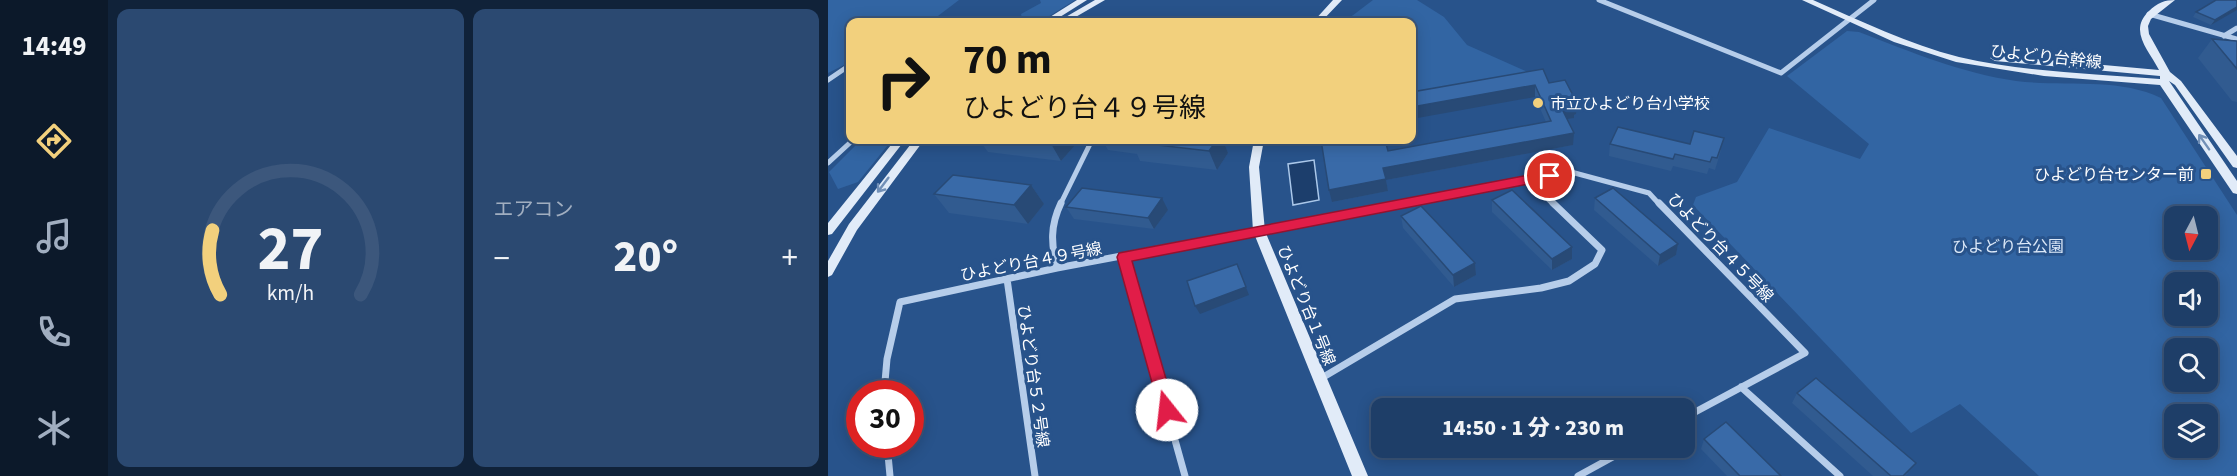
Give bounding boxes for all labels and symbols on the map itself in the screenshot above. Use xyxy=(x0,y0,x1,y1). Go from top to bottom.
street label: ひよどり台幹線 xyxy=(1989,40,2103,74)
place label: 市立ひよどり台小学校 xyxy=(1550,93,1710,115)
marker: 市立ひよどり台小学校 xyxy=(1531,96,1545,110)
one-way arrow xyxy=(2198,134,2210,151)
pin xyxy=(1524,150,1575,201)
place label: ひよどり台センター前 xyxy=(2034,164,2194,186)
marker: ひよどり台センター前 xyxy=(2199,167,2213,181)
one-way arrow xyxy=(877,177,889,193)
street label: ひよどり台４５号線 xyxy=(1662,188,1778,307)
north arrow xyxy=(2164,206,2218,260)
park label: ひよどり台公園 xyxy=(1952,236,2064,258)
street label: ひよどり台４９号線 xyxy=(958,237,1104,287)
street label: ひよどり台１号線 xyxy=(1272,242,1340,369)
street label: ひよどり台５２号線 xyxy=(1012,303,1054,449)
position arrow xyxy=(1135,378,1199,442)
speed limit sign: 30 xyxy=(846,380,924,458)

